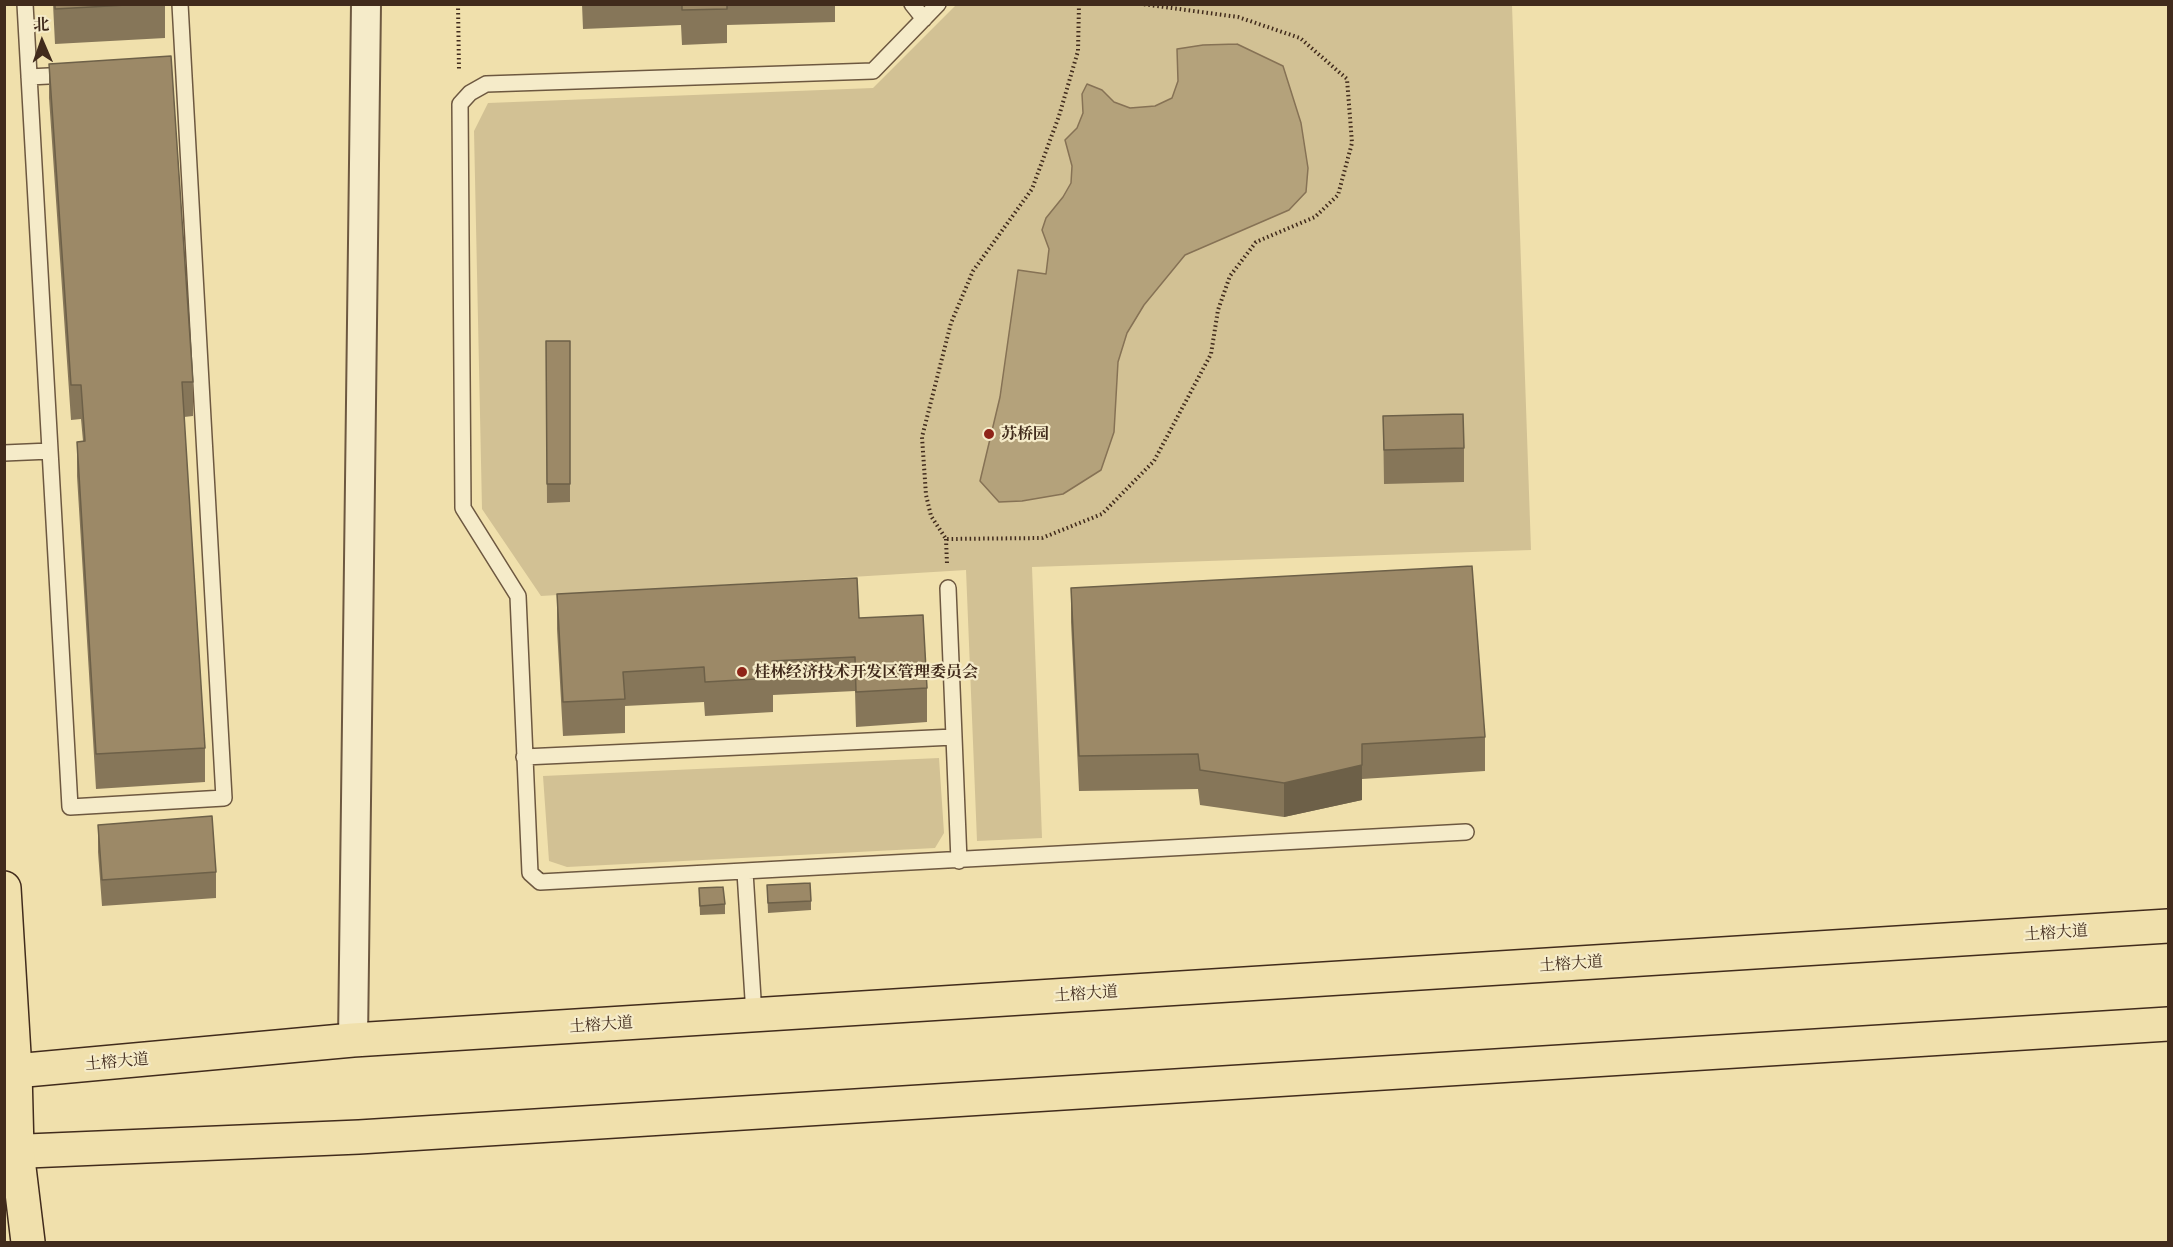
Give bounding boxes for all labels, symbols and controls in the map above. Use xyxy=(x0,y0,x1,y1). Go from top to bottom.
north arrow xyxy=(12,12,72,72)
text: 北 xyxy=(33,14,50,34)
place label: 苏桥园 xyxy=(1001,424,1049,444)
marker: 苏桥园 xyxy=(982,427,996,441)
place label: 桂林经济技术开发区管理委员会 xyxy=(754,662,978,682)
marker: 桂林经济技术开发区管理委员会 xyxy=(735,665,749,679)
street label: 土榕大道 xyxy=(2023,921,2089,945)
street label: 土榕大道 xyxy=(1538,952,1604,976)
street label: 土榕大道 xyxy=(1053,982,1119,1006)
street label: 土榕大道 xyxy=(568,1013,634,1037)
street label: 土榕大道 xyxy=(84,1050,150,1074)

